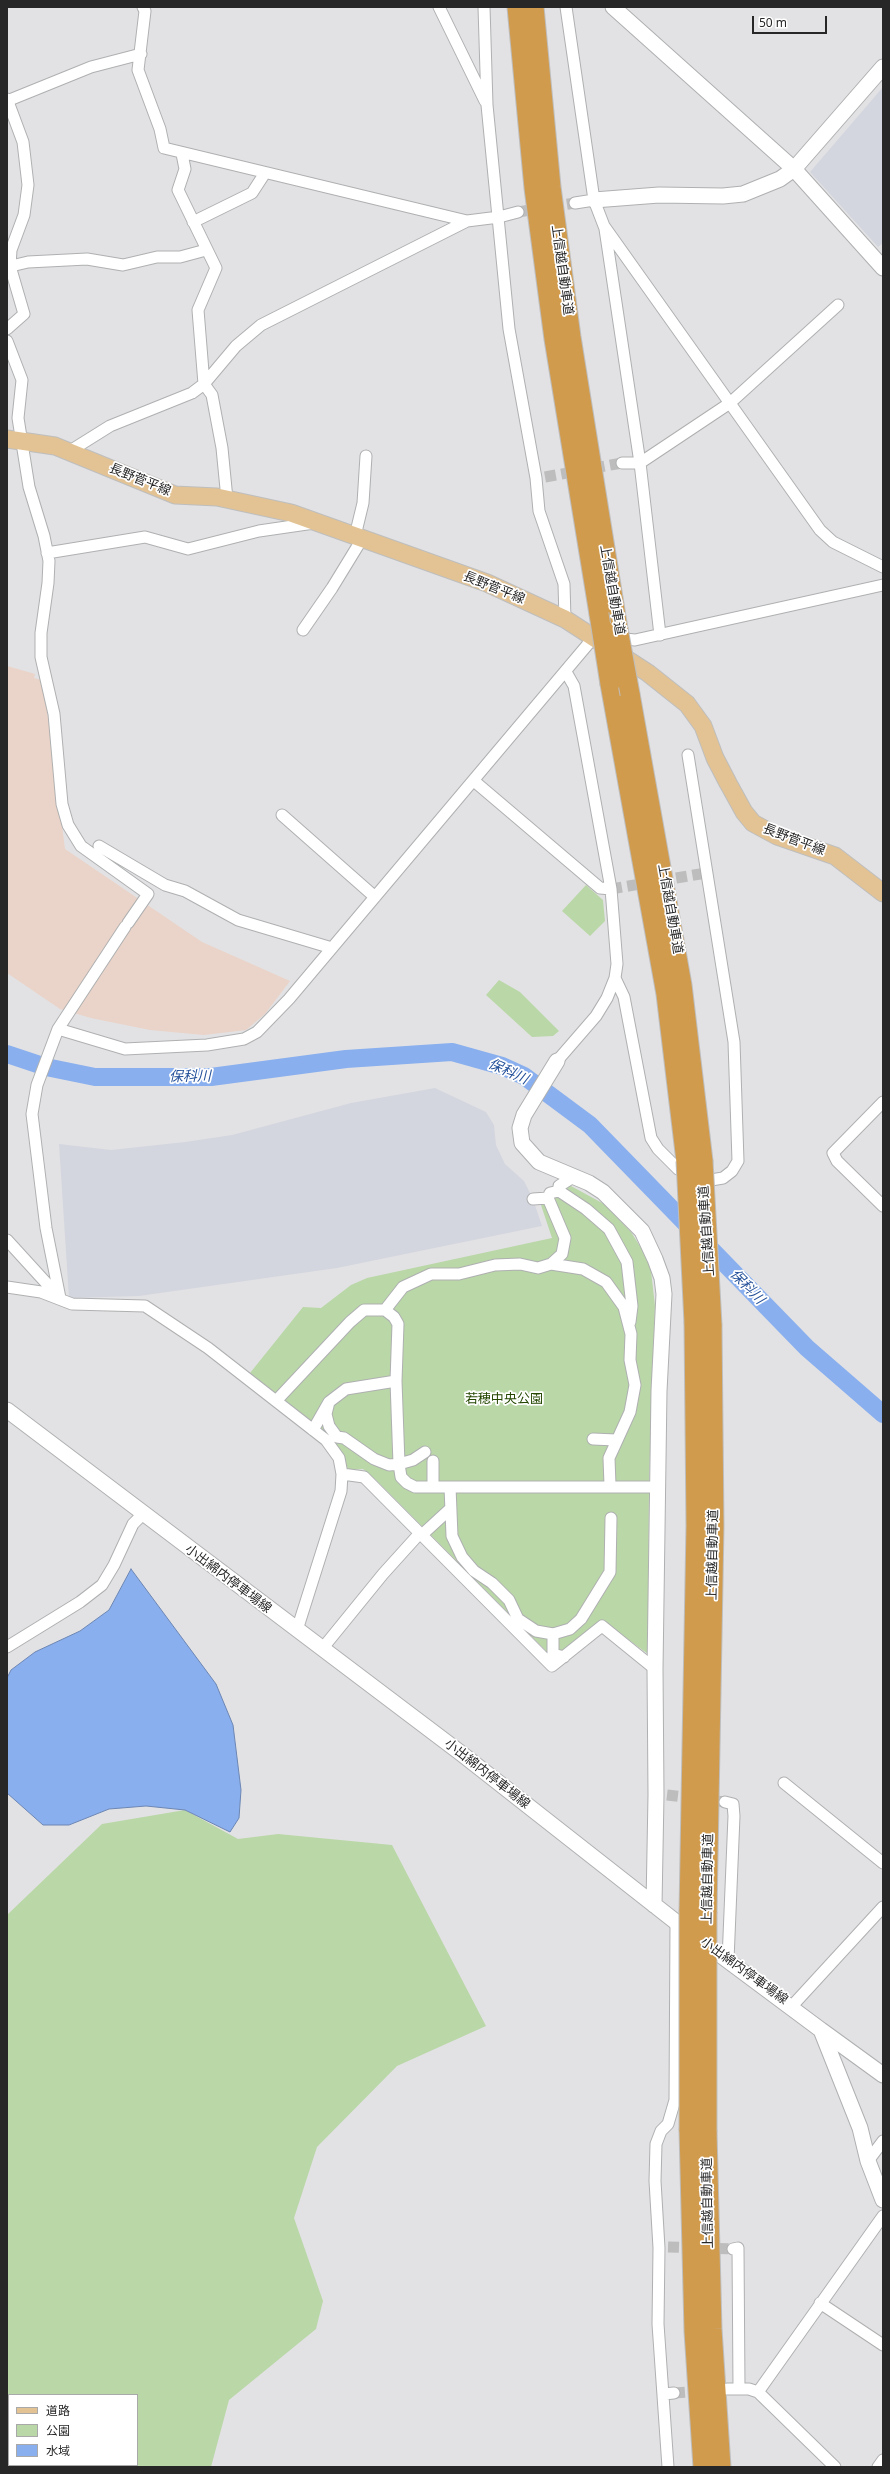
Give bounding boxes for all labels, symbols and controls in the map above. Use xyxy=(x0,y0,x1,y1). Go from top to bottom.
scale bar xyxy=(754,8,829,34)
text: 50 m xyxy=(759,14,787,31)
street label: 上信越自動車道 xyxy=(548,224,576,316)
street label: 長野菅平線 xyxy=(107,461,173,499)
street label: 上信越自動車道 xyxy=(596,544,628,636)
street label: 長野菅平線 xyxy=(461,569,527,607)
street label: 長野菅平線 xyxy=(761,821,827,859)
street label: 上信越自動車道 xyxy=(654,863,686,955)
water label: 保科川 xyxy=(485,1056,531,1088)
water label: 保科川 xyxy=(169,1068,211,1086)
street label: 上信越自動車道 xyxy=(696,1185,718,1277)
water label: 保科川 xyxy=(726,1266,768,1308)
park label: 若穂中央公園 xyxy=(465,1391,543,1407)
street label: 上信越自動車道 xyxy=(704,1509,722,1601)
street label: 小出綿内停車場線 xyxy=(182,1541,274,1617)
street label: 小出綿内停車場線 xyxy=(441,1736,533,1812)
street label: 上信越自動車道 xyxy=(699,1833,717,1925)
street label: 小出綿内停車場線 xyxy=(697,1934,791,2008)
street label: 上信越自動車道 xyxy=(699,2157,717,2249)
legend xyxy=(8,2394,138,2466)
text: 道路 xyxy=(46,2402,70,2419)
text: 公園 xyxy=(46,2422,70,2439)
text: 水域 xyxy=(46,2442,70,2459)

